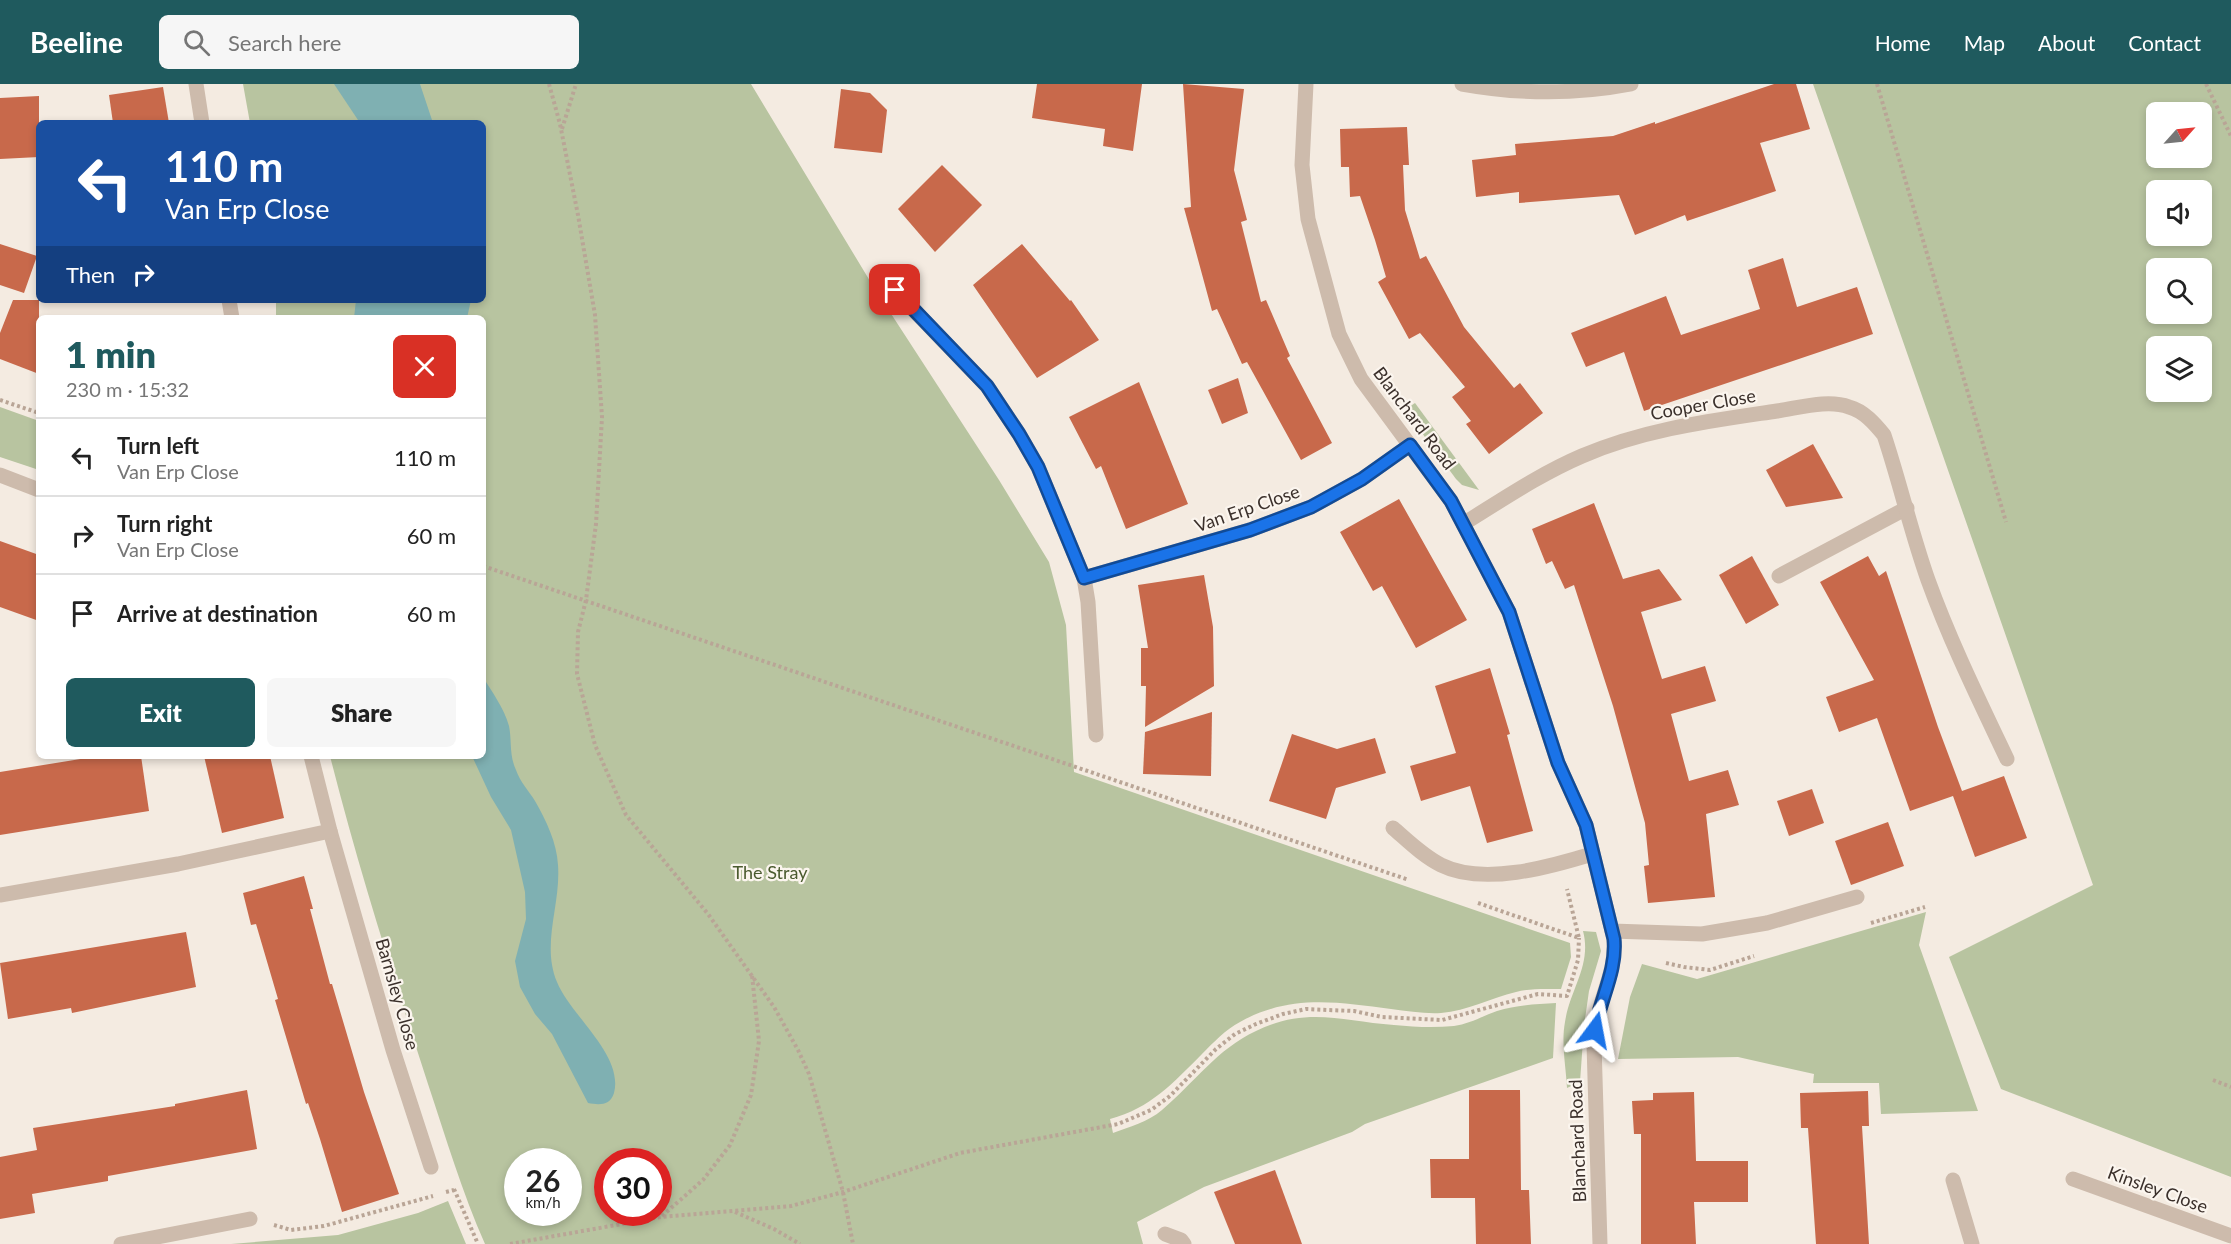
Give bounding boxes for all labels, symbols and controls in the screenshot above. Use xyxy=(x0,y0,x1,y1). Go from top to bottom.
search box xyxy=(159,15,579,69)
text: Beeline xyxy=(30,25,123,59)
icon: search xyxy=(180,26,213,59)
text: Search here xyxy=(228,29,341,56)
text: Home xyxy=(1875,30,1931,55)
text: Map xyxy=(1964,30,2005,55)
text: About xyxy=(2038,30,2095,55)
text: Contact xyxy=(2128,30,2201,55)
north arrow xyxy=(2146,102,2212,168)
map controls xyxy=(2146,102,2212,402)
text: 110 m xyxy=(165,141,283,191)
icon: left xyxy=(66,144,144,222)
button: sound xyxy=(2146,180,2212,246)
text: Van Erp Close xyxy=(165,192,329,225)
icon: right xyxy=(127,258,160,291)
button: search xyxy=(2146,258,2212,324)
text: Then xyxy=(66,261,115,288)
pin xyxy=(869,264,920,315)
icon: arrive xyxy=(878,273,911,306)
text: 1 min xyxy=(66,332,156,376)
button: close xyxy=(393,335,456,398)
button: layers xyxy=(2146,336,2212,402)
street label: Blanchard Road xyxy=(1369,362,1461,474)
text: 230 m · 15:32 xyxy=(66,377,189,401)
street label: Cooper Close xyxy=(1649,384,1757,424)
text: Turn left xyxy=(117,432,199,459)
icon: left xyxy=(66,441,99,474)
text: 110 m xyxy=(394,444,456,471)
text: Van Erp Close xyxy=(117,459,239,483)
street label: Van Erp Close xyxy=(1192,480,1302,536)
text: Turn right xyxy=(117,510,212,537)
icon: right xyxy=(66,519,99,552)
text: 60 m xyxy=(407,522,456,549)
text: Van Erp Close xyxy=(117,537,239,561)
icon: arrive xyxy=(66,597,99,630)
text: Arrive at destination xyxy=(117,600,318,627)
text: 60 m xyxy=(407,600,456,627)
button: Exit xyxy=(66,678,255,747)
button: Share xyxy=(267,678,456,747)
park label: The Stray xyxy=(733,861,808,883)
street label: Barnsley Close xyxy=(371,935,425,1053)
position arrow xyxy=(1563,998,1627,1062)
street label: Blanchard Road xyxy=(1564,1079,1590,1203)
speed limit sign: 30 xyxy=(594,1148,672,1226)
street label: Kinsley Close xyxy=(2105,1161,2211,1217)
text: 26 xyxy=(526,1162,560,1198)
text: km/h xyxy=(525,1193,561,1211)

